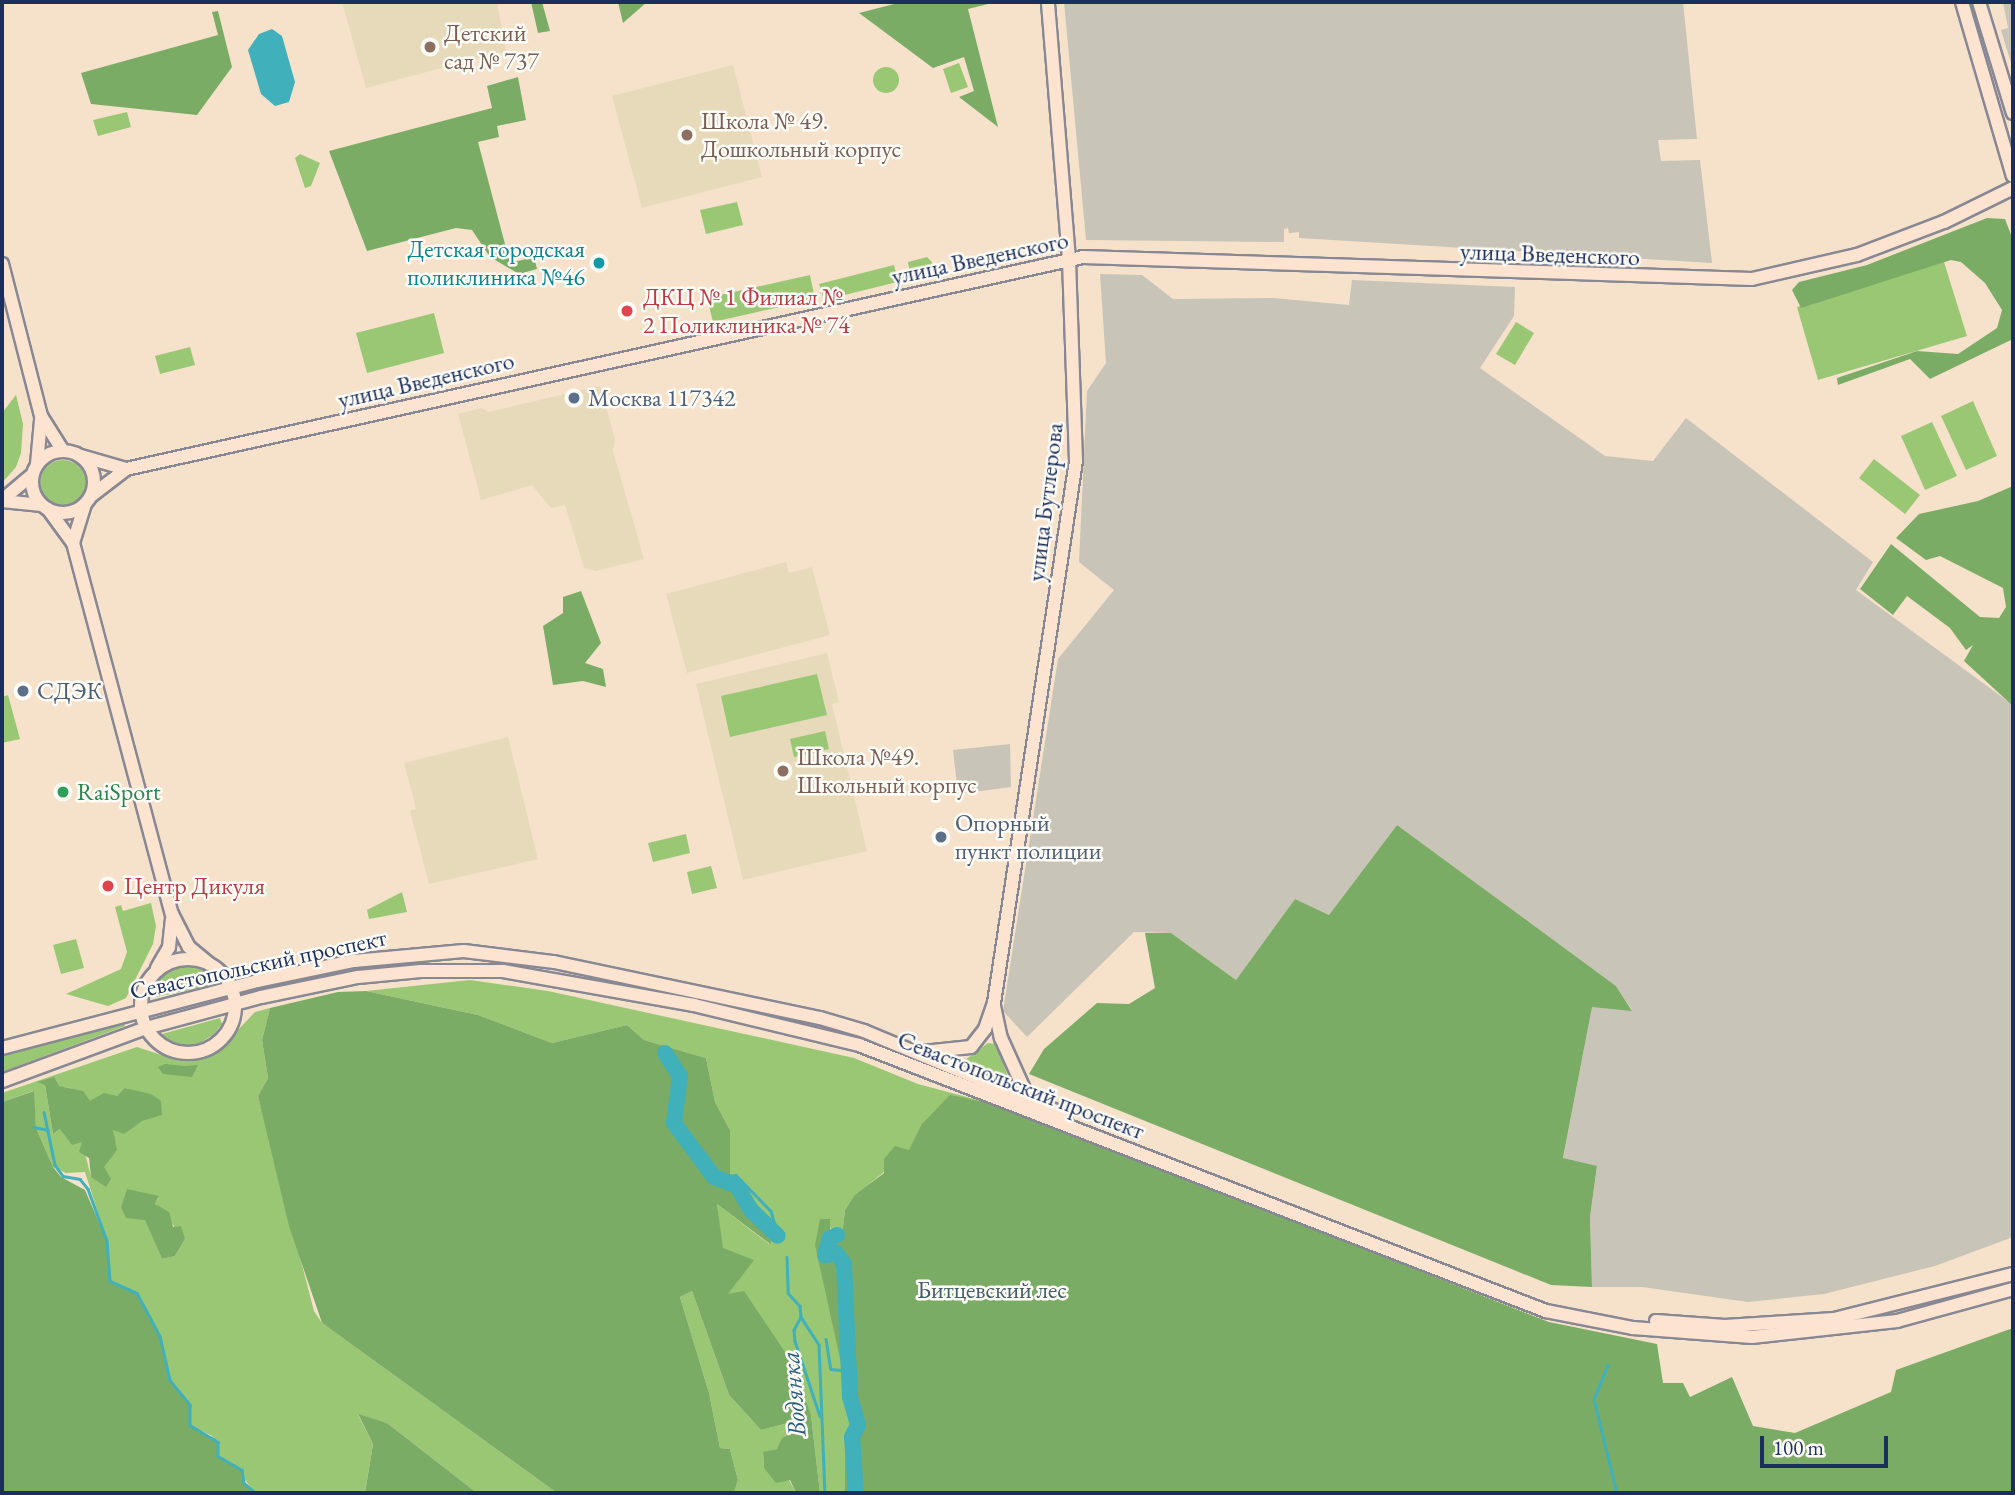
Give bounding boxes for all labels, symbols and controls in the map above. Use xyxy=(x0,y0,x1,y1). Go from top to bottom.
place label: Детский сад № 737 xyxy=(444,19,539,75)
marker: Детский сад № 737 xyxy=(422,39,438,55)
place label: Школа № 49. Дошкольный корпус xyxy=(701,107,901,163)
marker: Школа № 49. Дошкольный корпус xyxy=(679,127,695,143)
street label: улица Введенского xyxy=(889,225,1071,291)
place label: Детская городская поликлиника №46 xyxy=(407,235,585,291)
street label: улица Введенского xyxy=(1460,236,1640,272)
marker: Детская городская поликлиника №46 xyxy=(591,255,607,271)
place label: ДКЦ № 1 Филиал № 2 Поликлиника № 74 xyxy=(643,283,850,339)
marker: ДКЦ № 1 Филиал № 2 Поликлиника № 74 xyxy=(617,301,637,321)
street label: улица Введенского xyxy=(335,346,517,414)
place label: Москва 117342 xyxy=(588,384,736,412)
marker: Москва 117342 xyxy=(566,390,582,406)
street label: улица Бутлерова xyxy=(1021,421,1069,583)
place label: СДЭК xyxy=(37,677,102,705)
marker: СДЭК xyxy=(15,683,31,699)
place label: Школа №49. Школьный корпус xyxy=(797,743,977,799)
marker: Школа №49. Школьный корпус xyxy=(775,763,791,779)
place label: RaiSport xyxy=(77,778,161,806)
marker: RaiSport xyxy=(55,784,71,800)
place label: Опорный пункт полиции xyxy=(955,809,1101,865)
marker: Опорный пункт полиции xyxy=(933,829,949,845)
place label: Центр Дикуля xyxy=(124,872,265,900)
marker: Центр Дикуля xyxy=(98,876,118,896)
street label: Севастопольский проспект xyxy=(127,923,389,1005)
street label: Севастопольский проспект xyxy=(894,1025,1148,1145)
park label: Битцевский лес xyxy=(917,1276,1067,1304)
water label: Водянка xyxy=(775,1350,813,1438)
scale bar xyxy=(1763,1422,1891,1466)
text: 100 m xyxy=(1773,1434,1824,1461)

